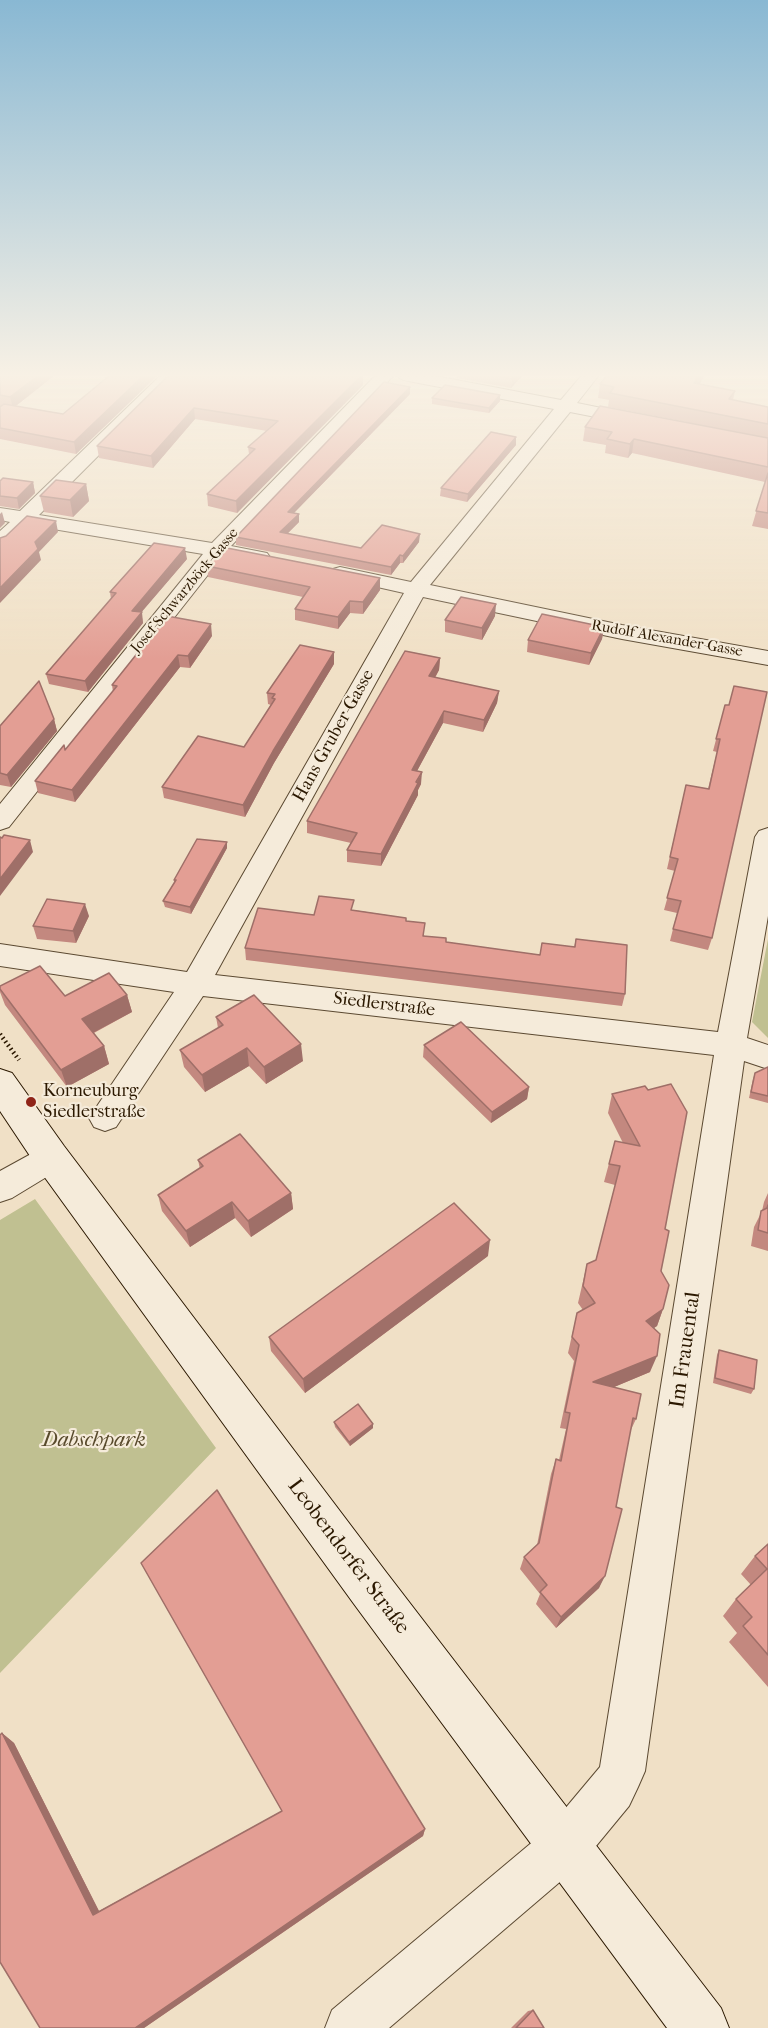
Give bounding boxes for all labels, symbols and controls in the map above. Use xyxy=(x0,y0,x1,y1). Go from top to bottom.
street label: Josef-Schwarzböck-Gasse xyxy=(127,525,243,657)
street label: Rudolf Alexander-Gasse xyxy=(590,617,744,661)
street label: Hans Gruber-Gasse xyxy=(289,666,379,806)
street label: Siedlerstraße xyxy=(332,988,436,1022)
place label: Korneuburg Siedlerstraße xyxy=(43,1081,145,1124)
marker: Korneuburg Siedlerstraße xyxy=(24,1095,38,1109)
street label: Im Frauental xyxy=(665,1290,707,1410)
park label: Dabschpark xyxy=(42,1428,146,1454)
street label: Leobendorfer Straße xyxy=(282,1475,414,1639)

